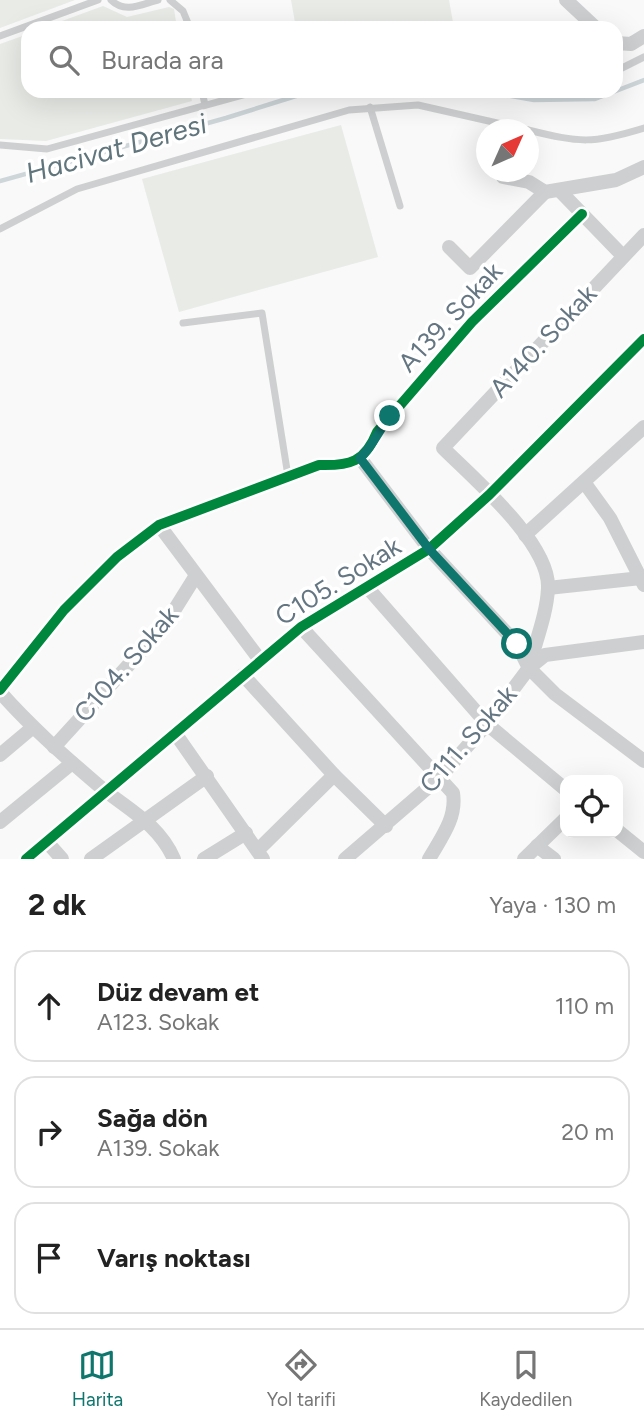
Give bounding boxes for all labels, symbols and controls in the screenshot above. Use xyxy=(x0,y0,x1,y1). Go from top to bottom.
search box xyxy=(21,21,623,98)
icon: search xyxy=(45,41,83,79)
text: Burada ara xyxy=(101,44,224,76)
water label: Hacivat Deresi xyxy=(22,106,211,190)
north arrow xyxy=(476,119,539,182)
street label: A139. Sokak xyxy=(391,255,509,378)
street label: A140. Sokak xyxy=(483,278,603,404)
route end xyxy=(374,400,405,431)
street label: C105. Sokak xyxy=(269,530,407,632)
street label: C104. Sokak xyxy=(67,599,185,729)
route start xyxy=(501,628,532,659)
street label: C111. Sokak xyxy=(413,678,524,799)
map controls xyxy=(560,775,623,838)
button: locate xyxy=(560,775,623,838)
text: 2 dk xyxy=(28,886,87,923)
text: Yaya · 130 m xyxy=(489,891,616,919)
text: Düz devam et xyxy=(97,976,259,1008)
icon: ahead xyxy=(30,987,68,1025)
text: 110 m xyxy=(555,992,614,1020)
text: A123. Sokak xyxy=(97,1008,219,1036)
text: Sağa dön xyxy=(97,1102,208,1134)
icon: right xyxy=(30,1113,68,1151)
text: 20 m xyxy=(561,1118,614,1146)
text: A139. Sokak xyxy=(97,1134,219,1162)
icon: arrive xyxy=(30,1239,68,1277)
text: Varış noktası xyxy=(97,1242,251,1274)
tab: Harita xyxy=(72,1346,123,1411)
tab: Yol tarifi xyxy=(267,1346,336,1411)
tab: Kaydedilen xyxy=(479,1346,572,1411)

